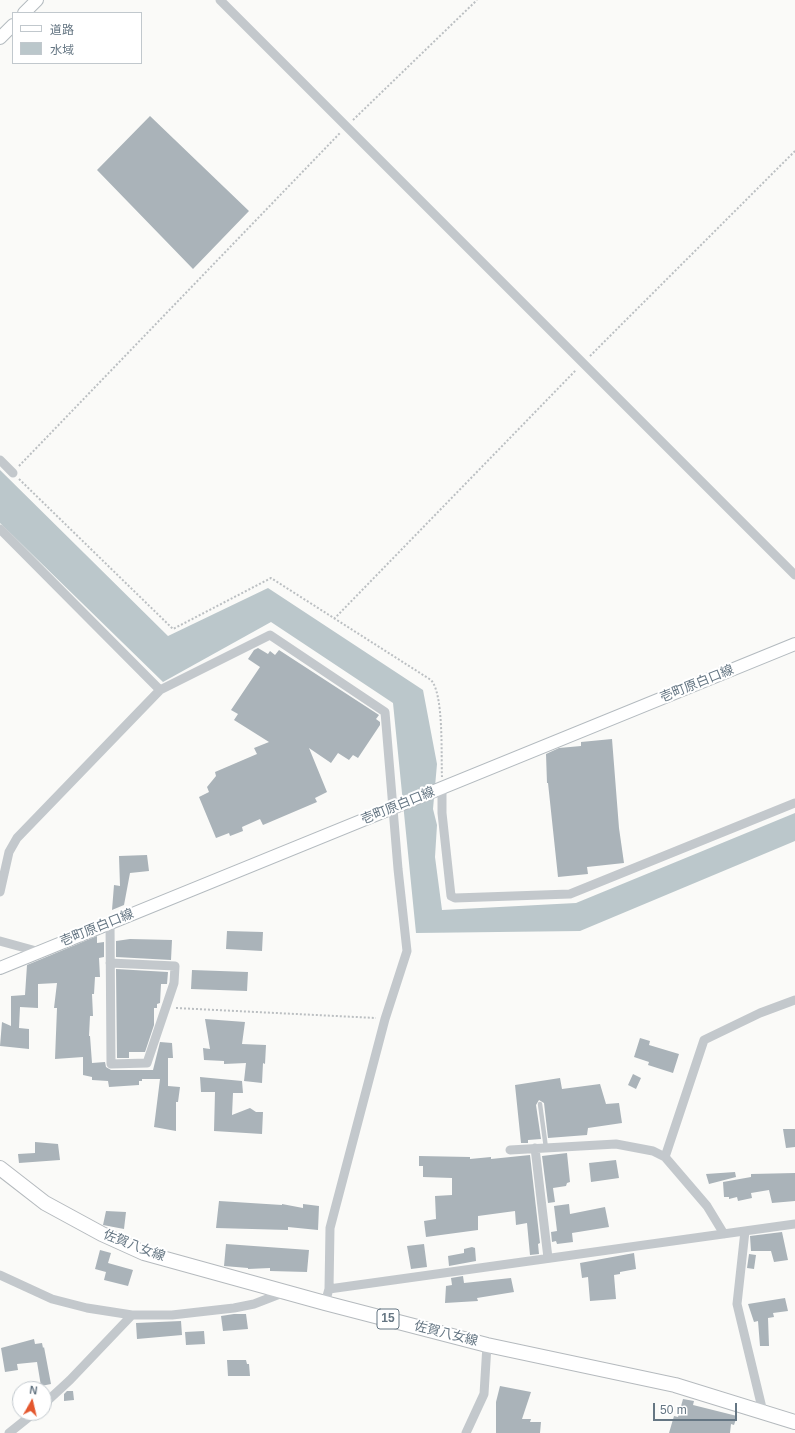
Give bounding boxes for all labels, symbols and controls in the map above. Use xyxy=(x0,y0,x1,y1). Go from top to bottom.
legend xyxy=(12,12,142,64)
text: 道路 xyxy=(50,23,74,37)
text: 水域 xyxy=(50,43,74,57)
street label: 壱町原白口線 xyxy=(658,662,736,706)
street label: 壱町原白口線 xyxy=(359,784,437,828)
street label: 壱町原白口線 xyxy=(58,906,136,950)
street label: 佐賀八女線 xyxy=(101,1227,167,1265)
road number: 15 xyxy=(377,1309,399,1329)
street label: 佐賀八女線 xyxy=(413,1319,479,1349)
north arrow xyxy=(12,1381,52,1421)
text: N xyxy=(29,1384,38,1397)
scale bar xyxy=(655,1395,739,1421)
text: 50 m xyxy=(660,1403,687,1417)

